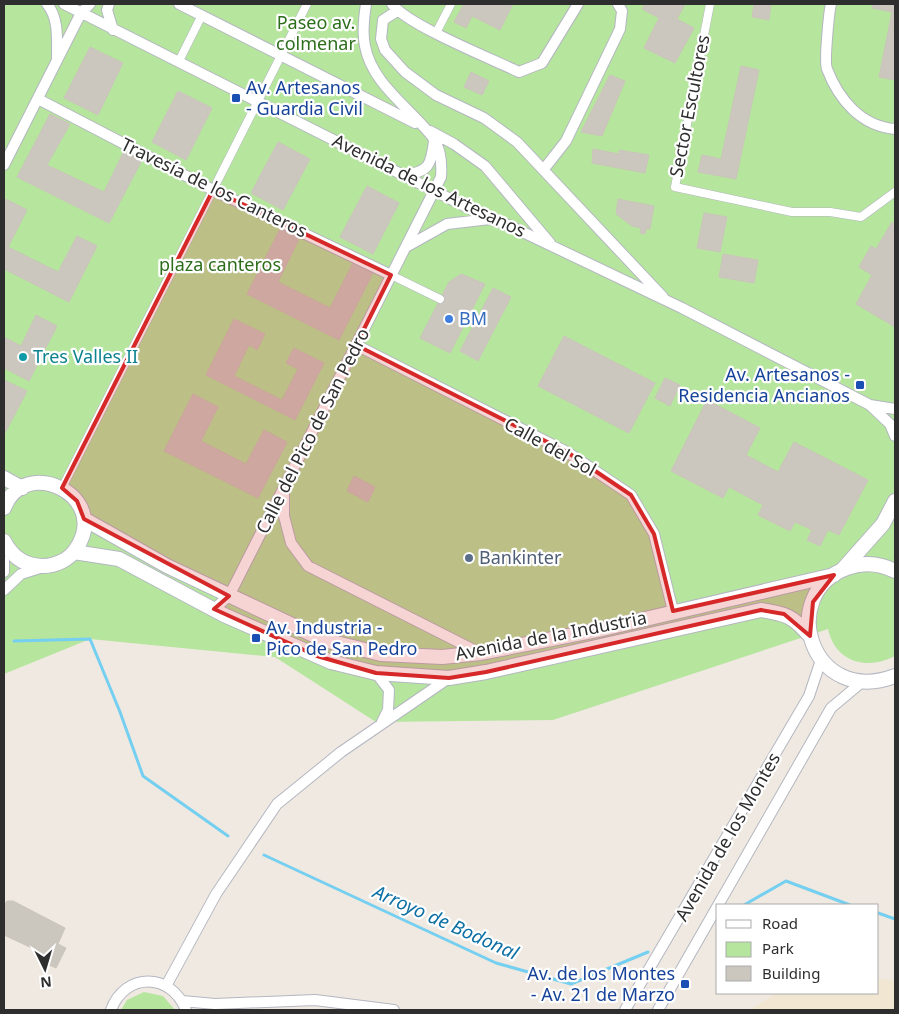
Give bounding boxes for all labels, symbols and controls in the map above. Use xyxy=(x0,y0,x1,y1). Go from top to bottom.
park label: Paseo av. colmenar xyxy=(276,10,356,55)
street label: Sector Escultores xyxy=(663,33,715,179)
place label: Av. Artesanos - Guardia Civil xyxy=(246,75,363,120)
marker: Av. Artesanos - Guardia Civil xyxy=(230,92,242,104)
street label: Avenida de los Artesanos xyxy=(329,128,530,242)
street label: Travesía de los Canteros xyxy=(117,132,311,243)
park label: plaza canteros xyxy=(159,252,281,276)
place label: BM xyxy=(459,306,487,330)
marker: BM xyxy=(443,313,455,325)
street label: Calle del Pico de San Pedro xyxy=(250,324,374,537)
place label: Tres Valles II xyxy=(33,344,138,368)
marker: Tres Valles II xyxy=(17,351,29,363)
place label: Av. Artesanos - Residencia Ancianos xyxy=(678,362,850,407)
marker: Av. Artesanos - Residencia Ancianos xyxy=(854,379,866,391)
street label: Calle del Sol xyxy=(500,411,601,481)
place label: Bankinter xyxy=(479,545,562,569)
marker: Bankinter xyxy=(463,552,475,564)
street label: Avenida de la Industria xyxy=(453,605,649,665)
place label: Av. Industria - Pico de San Pedro xyxy=(266,615,418,660)
marker: Av. Industria - Pico de San Pedro xyxy=(250,632,262,644)
street label: Avenida de los Montes xyxy=(669,748,785,925)
water label: Arroyo de Bodonal xyxy=(368,878,524,966)
legend xyxy=(716,904,879,994)
text: Road xyxy=(762,913,798,933)
text: Park xyxy=(762,938,794,958)
north arrow xyxy=(20,944,70,994)
place label: Av. de los Montes - Av. 21 de Marzo xyxy=(527,961,675,1006)
text: Building xyxy=(762,963,820,983)
text: N xyxy=(40,972,53,992)
marker: Av. de los Montes - Av. 21 de Marzo xyxy=(679,978,691,990)

